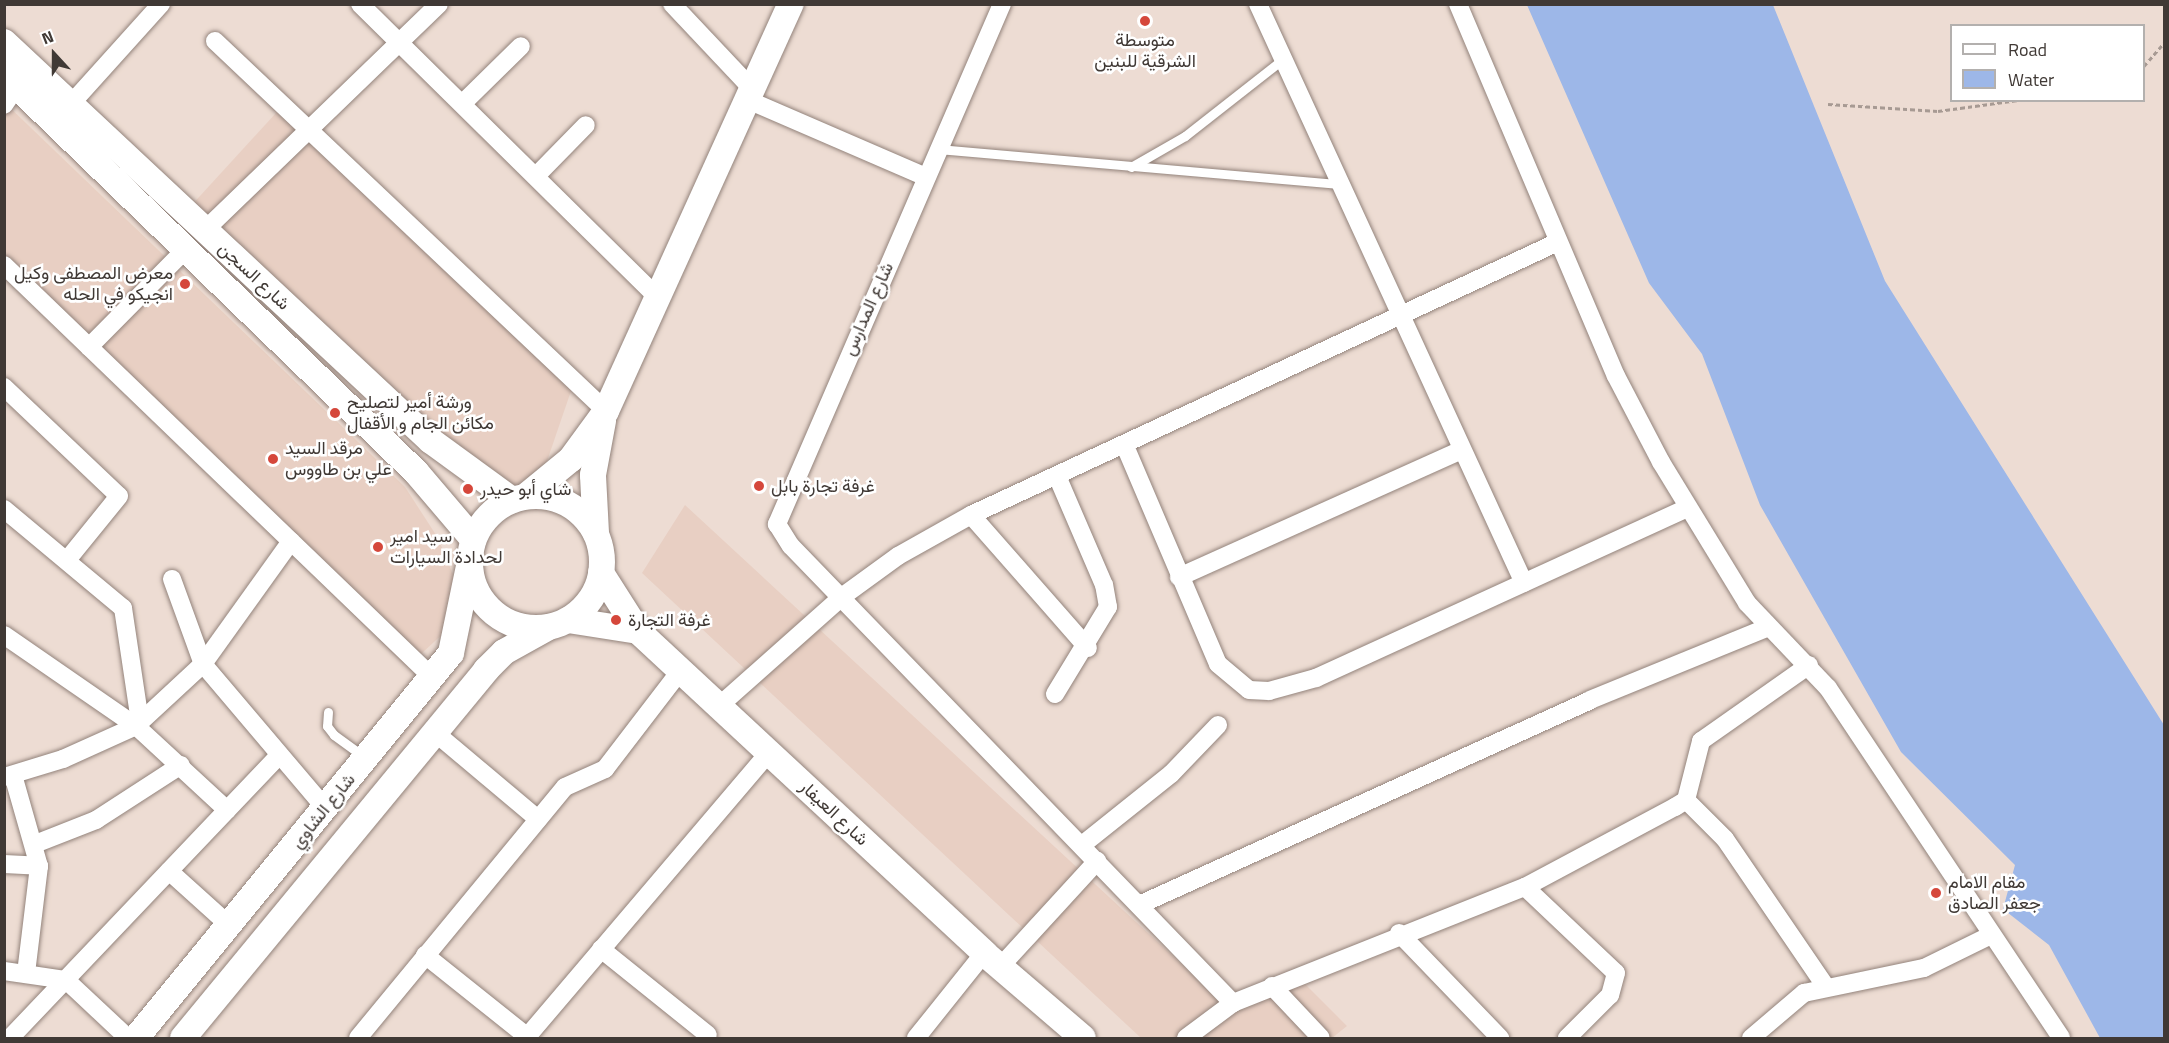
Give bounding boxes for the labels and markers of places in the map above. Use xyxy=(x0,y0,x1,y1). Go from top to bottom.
marker: متوسطة الشرقية للبنين xyxy=(1138,14,1152,28)
place label: متوسطة الشرقية للبنين xyxy=(1094,30,1196,72)
place label: معرض المصطفى وكيل انجيكو في الحله xyxy=(14,263,173,306)
marker: معرض المصطفى وكيل انجيكو في الحله xyxy=(178,277,192,291)
place label: ورشة أمير لتصليح مكائن الجام و الأقفال xyxy=(347,392,494,434)
marker: ورشة أمير لتصليح مكائن الجام و الأقفال xyxy=(328,406,342,420)
place label: مرقد السيد علي بن طاووس xyxy=(285,438,392,480)
marker: مرقد السيد علي بن طاووس xyxy=(266,452,280,466)
place label: غرفة تجارة بابل xyxy=(771,475,875,497)
place label: شاي أبو حيدر xyxy=(480,478,571,500)
marker: غرفة تجارة بابل xyxy=(752,479,766,493)
marker: شاي أبو حيدر xyxy=(461,482,475,496)
place label: سيد امير لحدادة السيارات xyxy=(390,526,503,568)
marker: سيد امير لحدادة السيارات xyxy=(371,540,385,554)
place label: غرفة التجارة xyxy=(628,609,711,631)
marker: غرفة التجارة xyxy=(609,613,623,627)
place label: مقام الامام جعفر الصادق xyxy=(1948,872,2041,914)
marker: مقام الامام جعفر الصادق xyxy=(1929,886,1943,900)

